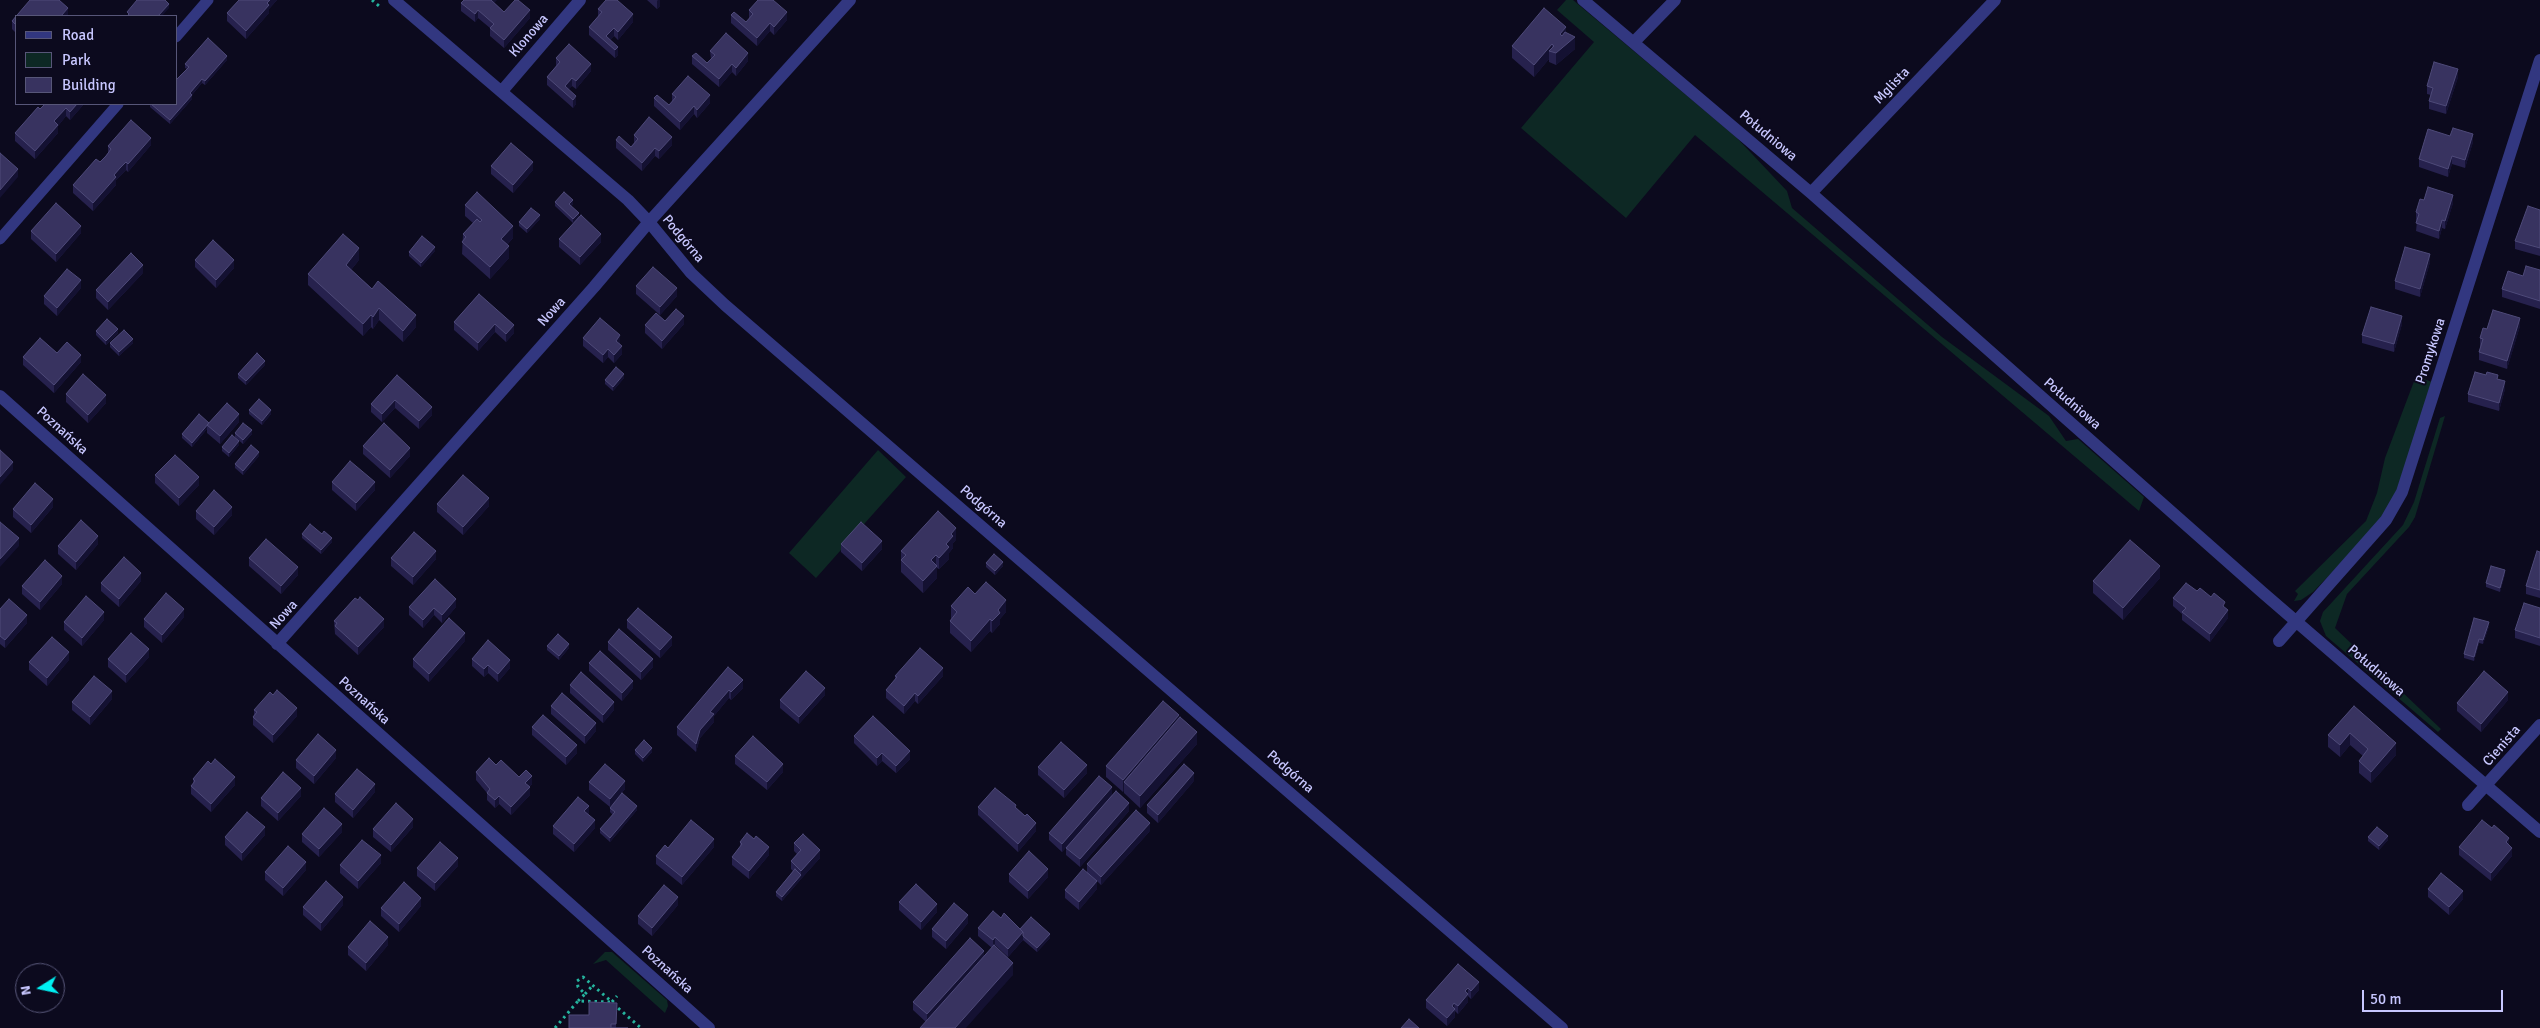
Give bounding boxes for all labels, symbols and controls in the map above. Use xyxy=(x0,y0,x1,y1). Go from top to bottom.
street label: Klonowa xyxy=(506,11,552,61)
legend xyxy=(15,15,178,105)
text: Road xyxy=(62,26,94,44)
text: Park xyxy=(62,51,91,69)
street label: Mglista xyxy=(1870,64,1914,108)
text: Building xyxy=(62,76,116,94)
street label: Południowa xyxy=(1736,107,1800,165)
street label: Podgórna xyxy=(658,212,708,266)
street label: Nowa xyxy=(534,294,570,330)
street label: Promykowa xyxy=(2412,316,2450,386)
street label: Południowa xyxy=(2040,375,2104,433)
street label: Poznańska xyxy=(33,404,91,458)
street label: Podgórna xyxy=(956,482,1010,532)
street label: Nowa xyxy=(266,597,302,633)
street label: Południowa xyxy=(2344,642,2408,700)
street label: Poznańska xyxy=(335,674,393,728)
street label: Cienista xyxy=(2480,722,2524,770)
street label: Podgórna xyxy=(1263,747,1317,797)
street label: Poznańska xyxy=(638,943,696,997)
north arrow xyxy=(15,963,65,1013)
scale bar xyxy=(2365,980,2506,1012)
text: N xyxy=(17,984,35,997)
text: 50 m xyxy=(2370,990,2401,1008)

